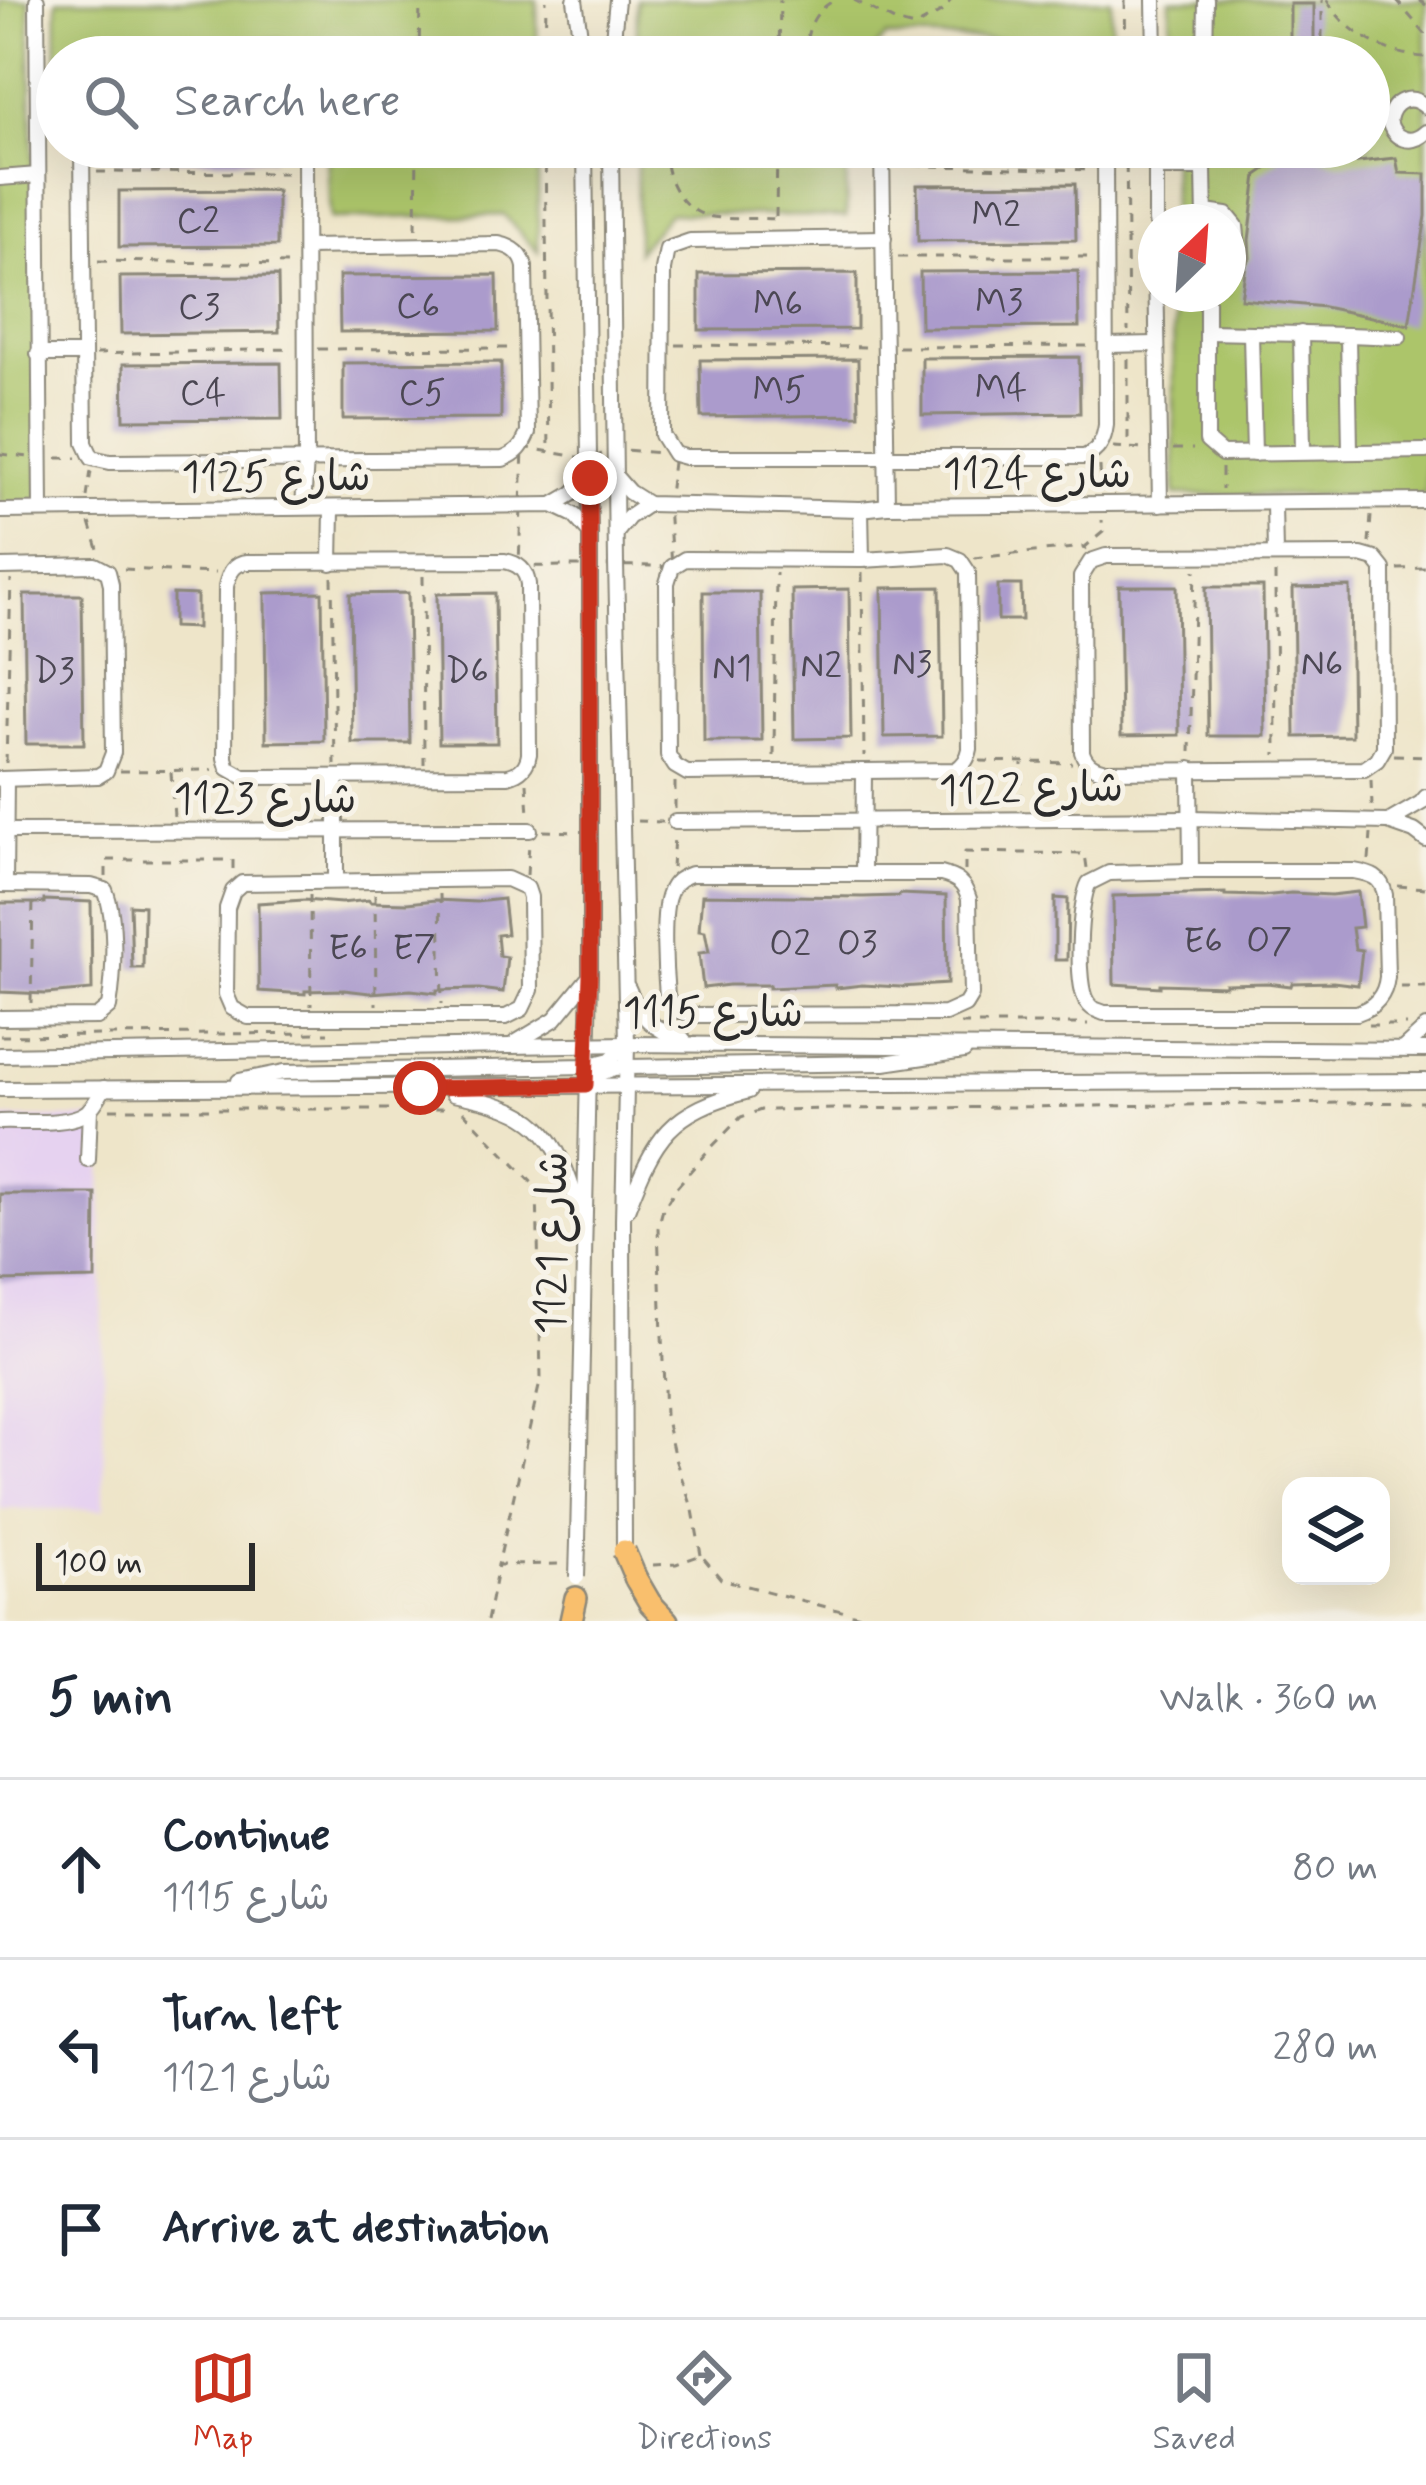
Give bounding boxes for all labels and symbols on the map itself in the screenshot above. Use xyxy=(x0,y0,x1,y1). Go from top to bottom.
house number: M2 xyxy=(971,193,1021,240)
house number: C2 xyxy=(176,199,220,246)
north arrow xyxy=(1138,204,1246,312)
house number: M3 xyxy=(975,280,1023,327)
house number: M6 xyxy=(753,282,803,329)
house number: C6 xyxy=(396,284,440,331)
house number: C3 xyxy=(178,285,220,332)
house number: M4 xyxy=(975,366,1027,413)
house number: M5 xyxy=(752,368,806,415)
house number: C4 xyxy=(180,371,226,418)
house number: C5 xyxy=(398,371,446,418)
street label: شارع 1124 xyxy=(943,448,1131,503)
street label: شارع 1125 xyxy=(181,451,371,506)
route end xyxy=(563,451,617,505)
house number: N3 xyxy=(892,642,932,689)
house number: N6 xyxy=(1301,642,1343,689)
house number: N2 xyxy=(800,644,842,691)
house number: N1 xyxy=(712,646,752,693)
house number: D3 xyxy=(33,649,75,696)
house number: D6 xyxy=(445,649,489,696)
street label: شارع 1122 xyxy=(938,761,1124,820)
street label: شارع 1123 xyxy=(173,773,357,828)
house number: E6 xyxy=(1183,919,1223,966)
house number: O7 xyxy=(1246,919,1292,966)
house number: O2 xyxy=(769,922,811,969)
house number: O3 xyxy=(837,922,877,969)
house number: E6 xyxy=(328,926,368,973)
house number: E7 xyxy=(393,926,435,973)
street label: شارع 1115 xyxy=(623,987,803,1042)
route start xyxy=(393,1061,447,1115)
street label: شارع 1121 xyxy=(524,1151,583,1335)
scale bar xyxy=(36,1537,255,1590)

